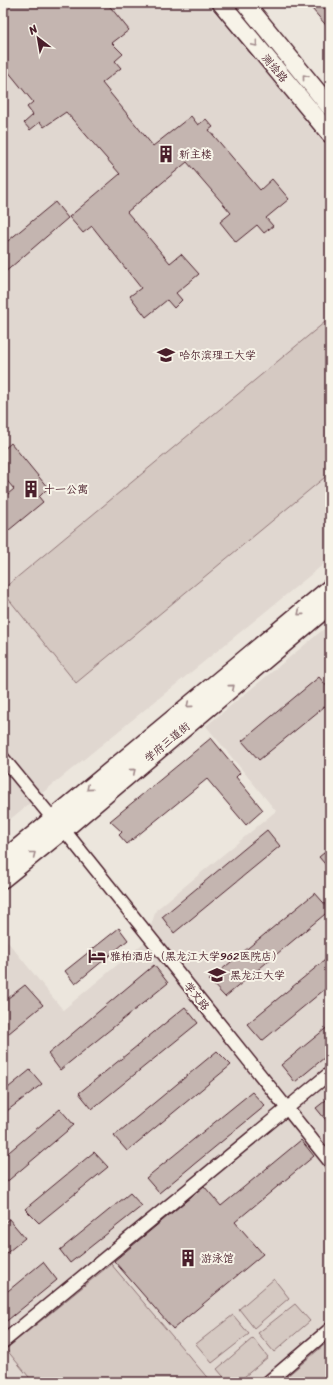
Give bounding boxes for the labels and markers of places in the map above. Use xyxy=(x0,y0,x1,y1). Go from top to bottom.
building icon: 新主楼 xyxy=(156,144,176,164)
place label: 新主楼 xyxy=(179,145,212,164)
school or university icon: 哈尔滨理工大学 xyxy=(156,345,176,365)
place label: 哈尔滨理工大学 xyxy=(179,346,256,365)
building icon: 十一公寓 xyxy=(21,479,41,499)
place label: 十一公寓 xyxy=(44,480,88,499)
hotel icon: 雅柏酒店（黑龙江大学962医院店） xyxy=(87,946,107,966)
place label: 雅柏酒店（黑龙江大学962医院店） xyxy=(110,947,283,966)
school or university icon: 黑龙江大学 xyxy=(207,965,227,985)
place label: 黑龙江大学 xyxy=(230,966,285,985)
building icon: 游泳馆 xyxy=(178,1248,198,1268)
place label: 游泳馆 xyxy=(201,1249,234,1268)

